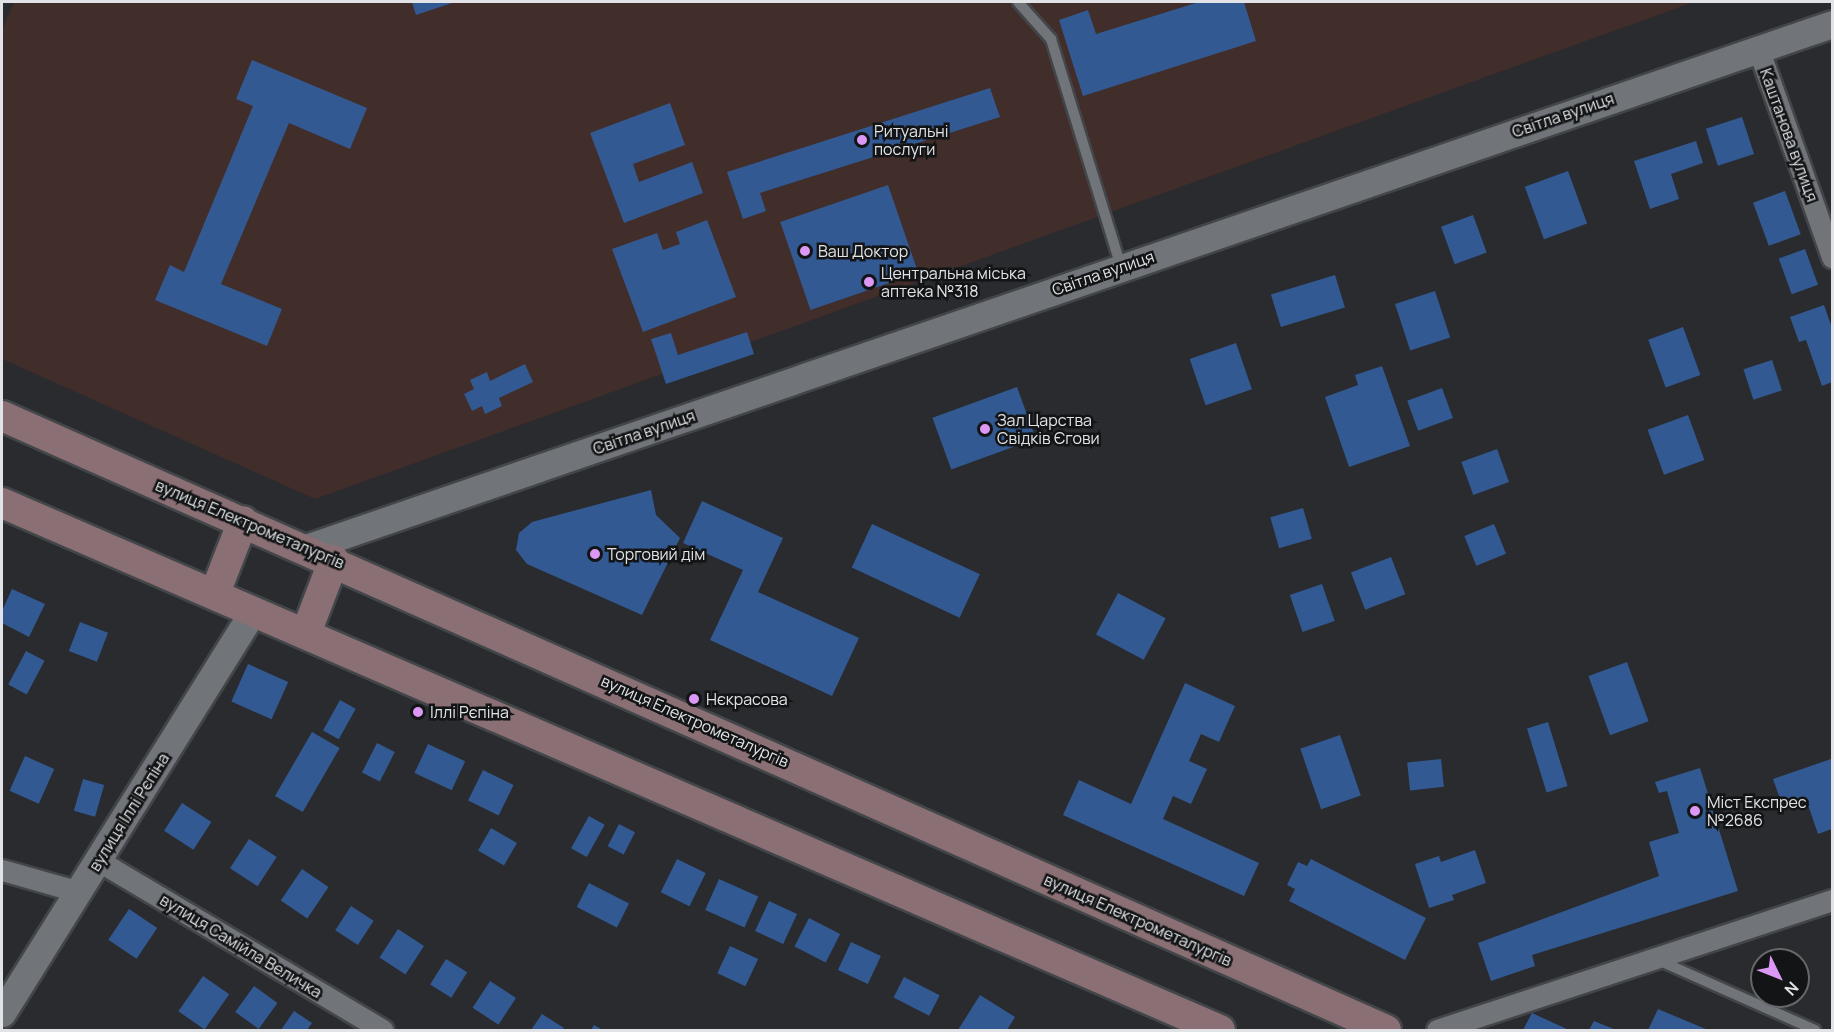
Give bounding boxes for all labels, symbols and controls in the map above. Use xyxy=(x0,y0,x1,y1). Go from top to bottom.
street label: Каштанова вулиця xyxy=(1756,66,1822,204)
street label: Світла вулиця xyxy=(1509,89,1617,141)
place label: Ритуальні послуги xyxy=(874,121,948,159)
marker: Ритуальні послуги xyxy=(855,133,869,147)
place label: Ваш Доктор xyxy=(818,241,908,261)
marker: Ваш Доктор xyxy=(796,242,814,260)
street label: Світла вулиця xyxy=(1049,247,1157,299)
place label: Центральна міська аптека №318 xyxy=(881,263,1026,301)
marker: Центральна міська аптека №318 xyxy=(862,275,876,289)
street label: Світла вулиця xyxy=(590,406,698,458)
place label: Зал Царства Свідків Єгови xyxy=(997,410,1100,448)
marker: Зал Царства Свідків Єгови xyxy=(978,422,992,436)
street label: вулиця Електрометалургів xyxy=(153,475,347,573)
place label: Торговий дім xyxy=(607,544,705,564)
marker: Торговий дім xyxy=(588,547,602,561)
street label: вулиця Електрометалургів xyxy=(598,671,792,771)
place label: Нєкрасова xyxy=(706,689,788,709)
marker: Нєкрасова xyxy=(687,692,701,706)
place label: Іллі Рєпіна xyxy=(430,702,509,722)
marker: Іллі Рєпіна xyxy=(411,705,425,719)
street label: вулиця Іллі Рєпіна xyxy=(85,749,173,875)
place label: Міст Експрес №2686 xyxy=(1707,792,1807,830)
marker: Міст Експрес №2686 xyxy=(1688,804,1702,818)
street label: вулиця Електрометалургів xyxy=(1041,870,1235,970)
street label: вулиця Самійла Величка xyxy=(157,890,325,1002)
north arrow xyxy=(1750,948,1810,1008)
text: N xyxy=(1780,977,1804,1001)

